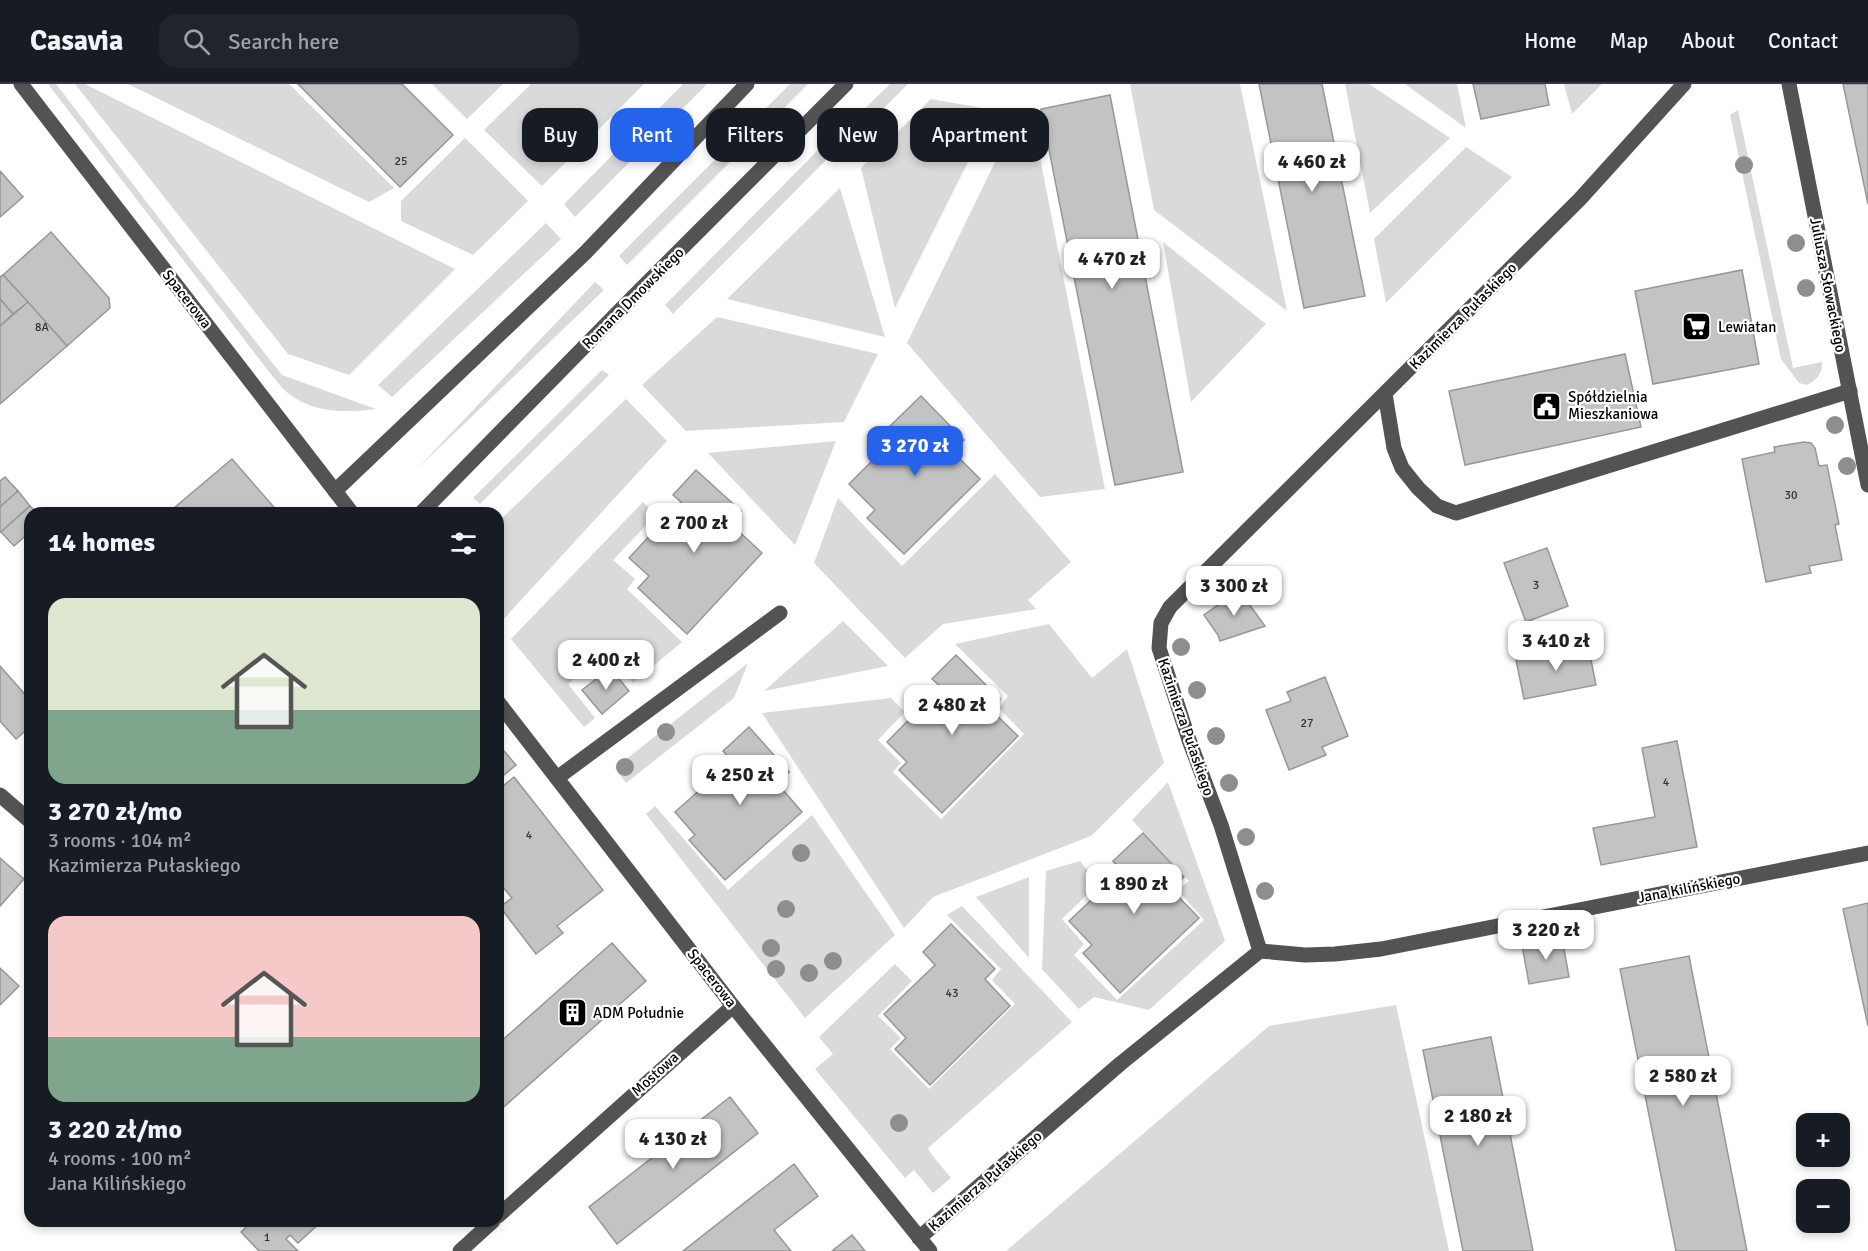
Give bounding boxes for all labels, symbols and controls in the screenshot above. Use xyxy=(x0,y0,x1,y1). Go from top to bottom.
search box xyxy=(159,14,579,68)
text: Casavia xyxy=(30,24,123,58)
icon: search xyxy=(180,25,213,58)
text: Search here xyxy=(228,28,339,55)
text: Home xyxy=(1524,28,1577,54)
text: Map xyxy=(1610,28,1648,54)
text: About xyxy=(1681,28,1735,54)
text: Contact xyxy=(1768,28,1838,54)
chip: Buy xyxy=(522,108,598,162)
chip: Rent xyxy=(610,108,694,162)
chip: Filters xyxy=(706,108,805,162)
chip: New xyxy=(817,108,898,162)
chip: Apartment xyxy=(910,108,1049,162)
pin: 4 460 zł xyxy=(1250,142,1374,193)
text: 4 460 zł xyxy=(1278,149,1346,174)
house number: 25 xyxy=(395,154,407,169)
street label: Juliusza Słowackiego xyxy=(1806,216,1850,354)
pin: 4 470 zł xyxy=(1050,239,1174,290)
street label: Romana Dmowskiego xyxy=(578,243,688,353)
text: 4 470 zł xyxy=(1078,246,1146,271)
street label: Kazimierza Pułaskiego xyxy=(1406,258,1521,373)
street label: Spacerowa xyxy=(159,266,215,332)
supermarket icon: Lewiatan xyxy=(1681,311,1713,343)
place label: Lewiatan xyxy=(1718,318,1776,336)
house number: 8A xyxy=(35,320,50,335)
place label: Spółdzielnia Mieszkaniowa xyxy=(1568,388,1658,423)
public building icon: Spółdzielnia Mieszkaniowa xyxy=(1531,390,1563,422)
pin: 3 270 zł xyxy=(853,426,977,477)
text: 3 270 zł xyxy=(881,433,949,458)
house number: 30 xyxy=(1785,488,1797,503)
pin: 2 700 zł xyxy=(632,503,756,554)
text: 2 700 zł xyxy=(660,510,728,535)
text: 14 homes xyxy=(48,527,155,559)
icon: filters xyxy=(447,527,480,560)
pin: 3 300 zł xyxy=(1172,566,1296,617)
text: 3 300 zł xyxy=(1200,573,1268,598)
house number: 3 xyxy=(1533,578,1539,593)
pin: 3 410 zł xyxy=(1494,621,1618,672)
text: 3 410 zł xyxy=(1522,628,1590,653)
icon: home xyxy=(210,637,318,745)
pin: 2 400 zł xyxy=(544,640,668,691)
text: 2 400 zł xyxy=(572,647,640,672)
street label: Kazimierza Pułaskiego xyxy=(1154,656,1218,798)
pin: 2 480 zł xyxy=(890,685,1014,736)
text: 2 480 zł xyxy=(918,692,986,717)
house number: 27 xyxy=(1301,716,1313,731)
pin: 4 250 zł xyxy=(678,755,802,806)
text: 4 250 zł xyxy=(706,762,774,787)
house number: 4 xyxy=(1663,775,1670,790)
text: 3 270 zł/mo xyxy=(48,796,182,828)
text: 3 rooms · 104 m² xyxy=(48,828,192,853)
house number: 4 xyxy=(526,828,533,843)
text: Kazimierza Pułaskiego xyxy=(48,853,241,878)
pin: 1 890 zł xyxy=(1072,864,1196,915)
street label: Jana Kilińskiego xyxy=(1636,869,1742,907)
text: 1 890 zł xyxy=(1100,871,1168,896)
pin: 3 220 zł xyxy=(1484,910,1608,961)
text: 3 220 zł xyxy=(1512,917,1580,942)
street label: Spacerowa xyxy=(684,945,740,1011)
icon: home xyxy=(210,955,318,1063)
house number: 43 xyxy=(946,986,958,1001)
building icon: ADM Południe xyxy=(556,997,588,1029)
place label: ADM Południe xyxy=(593,1004,684,1022)
street label: Mostowa xyxy=(628,1048,682,1100)
pin: 2 580 zł xyxy=(1621,1056,1745,1107)
text: 2 580 zł xyxy=(1649,1063,1717,1088)
pin: 2 180 zł xyxy=(1416,1096,1540,1147)
text: 2 180 zł xyxy=(1444,1103,1512,1128)
map controls xyxy=(1796,1113,1850,1233)
button: + xyxy=(1796,1113,1850,1167)
text: 3 220 zł/mo xyxy=(48,1114,182,1146)
pin: 4 130 zł xyxy=(611,1119,735,1170)
text: 4 130 zł xyxy=(639,1126,707,1151)
street label: Kazimierza Pułaskiego xyxy=(925,1127,1046,1235)
text: 4 rooms · 100 m² xyxy=(48,1146,192,1171)
text: Jana Kilińskiego xyxy=(48,1171,187,1196)
button: − xyxy=(1796,1179,1850,1233)
house number: 1 xyxy=(264,1230,270,1245)

